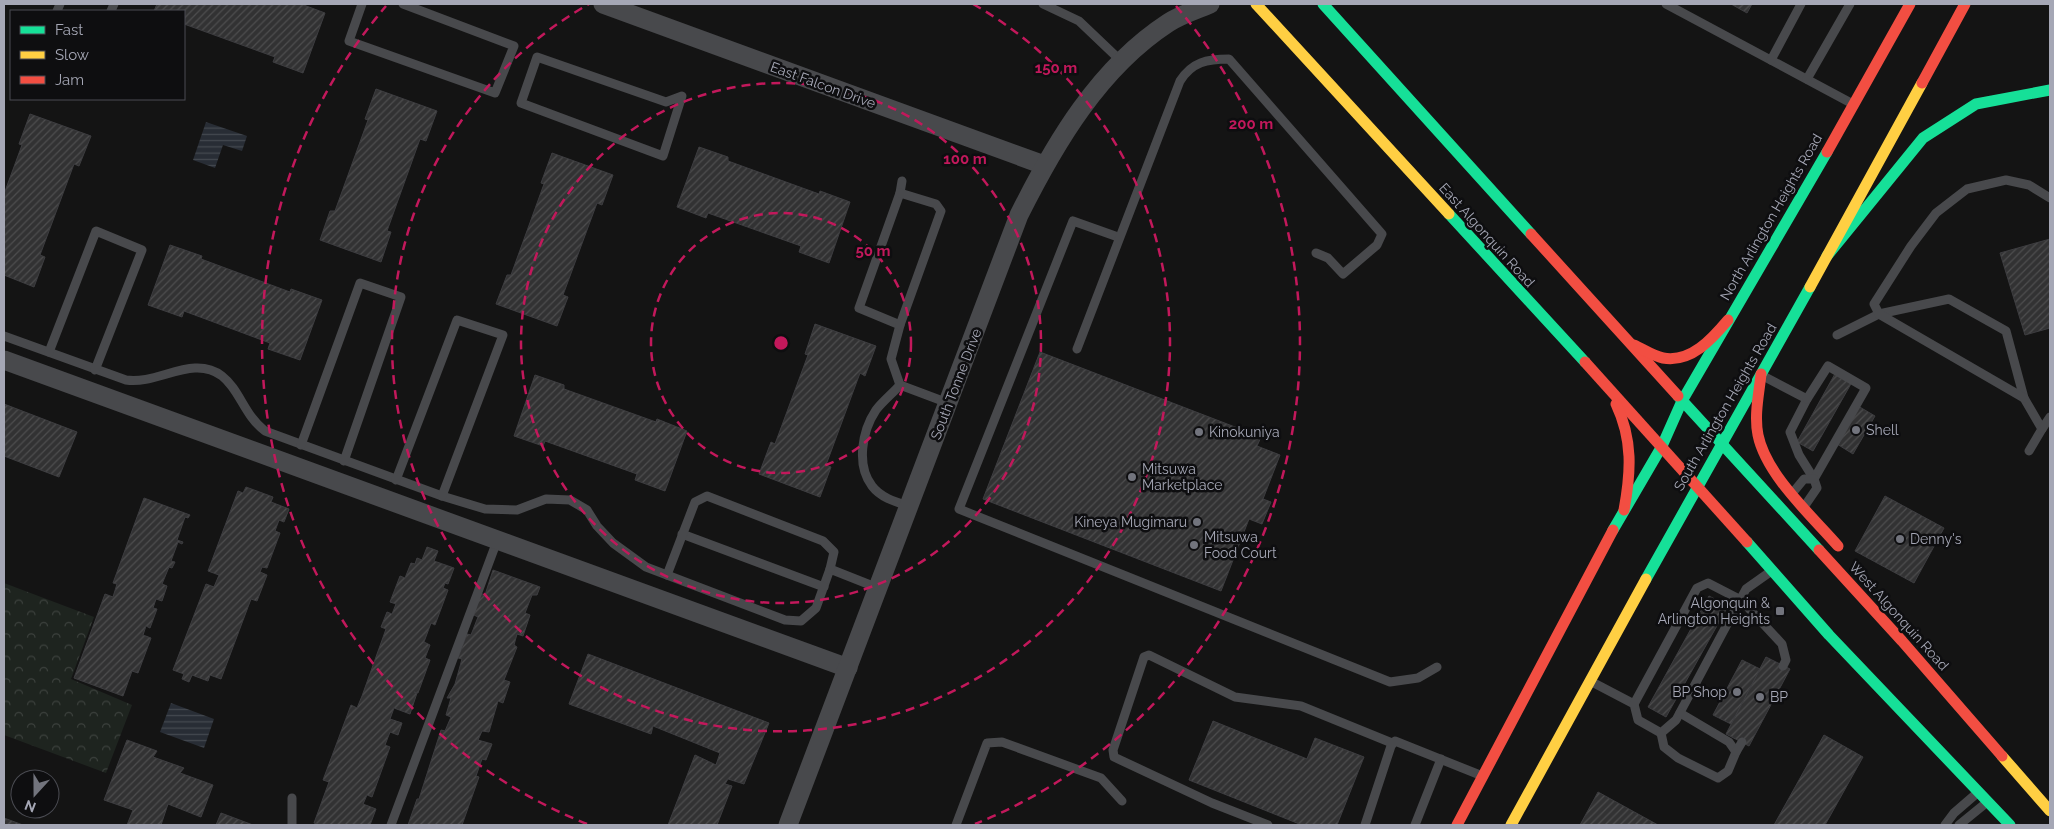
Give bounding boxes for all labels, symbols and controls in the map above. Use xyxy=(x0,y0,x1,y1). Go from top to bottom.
legend xyxy=(10,10,185,100)
text: Fast xyxy=(55,21,83,39)
text: Slow xyxy=(55,46,89,64)
street label: East Falcon Drive xyxy=(768,59,878,111)
text: 150 m xyxy=(1035,59,1077,77)
text: Jam xyxy=(55,71,84,89)
text: 200 m xyxy=(1229,115,1273,133)
street label: North Arlington Heights Road xyxy=(1717,131,1825,303)
text: 100 m xyxy=(943,150,987,168)
street label: East Algonquin Road xyxy=(1436,180,1538,290)
text: 50 m xyxy=(855,242,891,260)
street label: South Arlington Heights Road xyxy=(1670,320,1780,494)
street label: South Tonne Drive xyxy=(927,326,985,442)
centre of rings xyxy=(772,334,790,352)
place label: Shell xyxy=(1866,422,1899,438)
place label: Kinokuniya xyxy=(1209,424,1280,440)
marker: Shell xyxy=(1850,424,1862,436)
marker: Kinokuniya xyxy=(1193,426,1205,438)
place label: Mitsuwa Marketplace xyxy=(1142,461,1223,493)
marker: Mitsuwa Marketplace xyxy=(1126,471,1138,483)
place label: Kineya Mugimaru xyxy=(1074,514,1187,530)
marker: Kineya Mugimaru xyxy=(1191,516,1203,528)
place label: Mitsuwa Food Court xyxy=(1204,529,1277,561)
place label: Denny's xyxy=(1910,531,1962,547)
marker: Denny's xyxy=(1894,533,1906,545)
marker: Mitsuwa Food Court xyxy=(1188,539,1200,551)
street label: West Algonquin Road xyxy=(1846,559,1952,673)
place label: Algonquin & Arlington Heights xyxy=(1658,595,1771,627)
marker: Algonquin & Arlington Heights xyxy=(1774,605,1786,617)
place label: BP Shop xyxy=(1672,684,1727,700)
marker: BP Shop xyxy=(1731,686,1743,698)
place label: BP xyxy=(1770,689,1788,705)
marker: BP xyxy=(1754,691,1766,703)
north arrow xyxy=(10,769,60,819)
text: N xyxy=(22,797,38,816)

